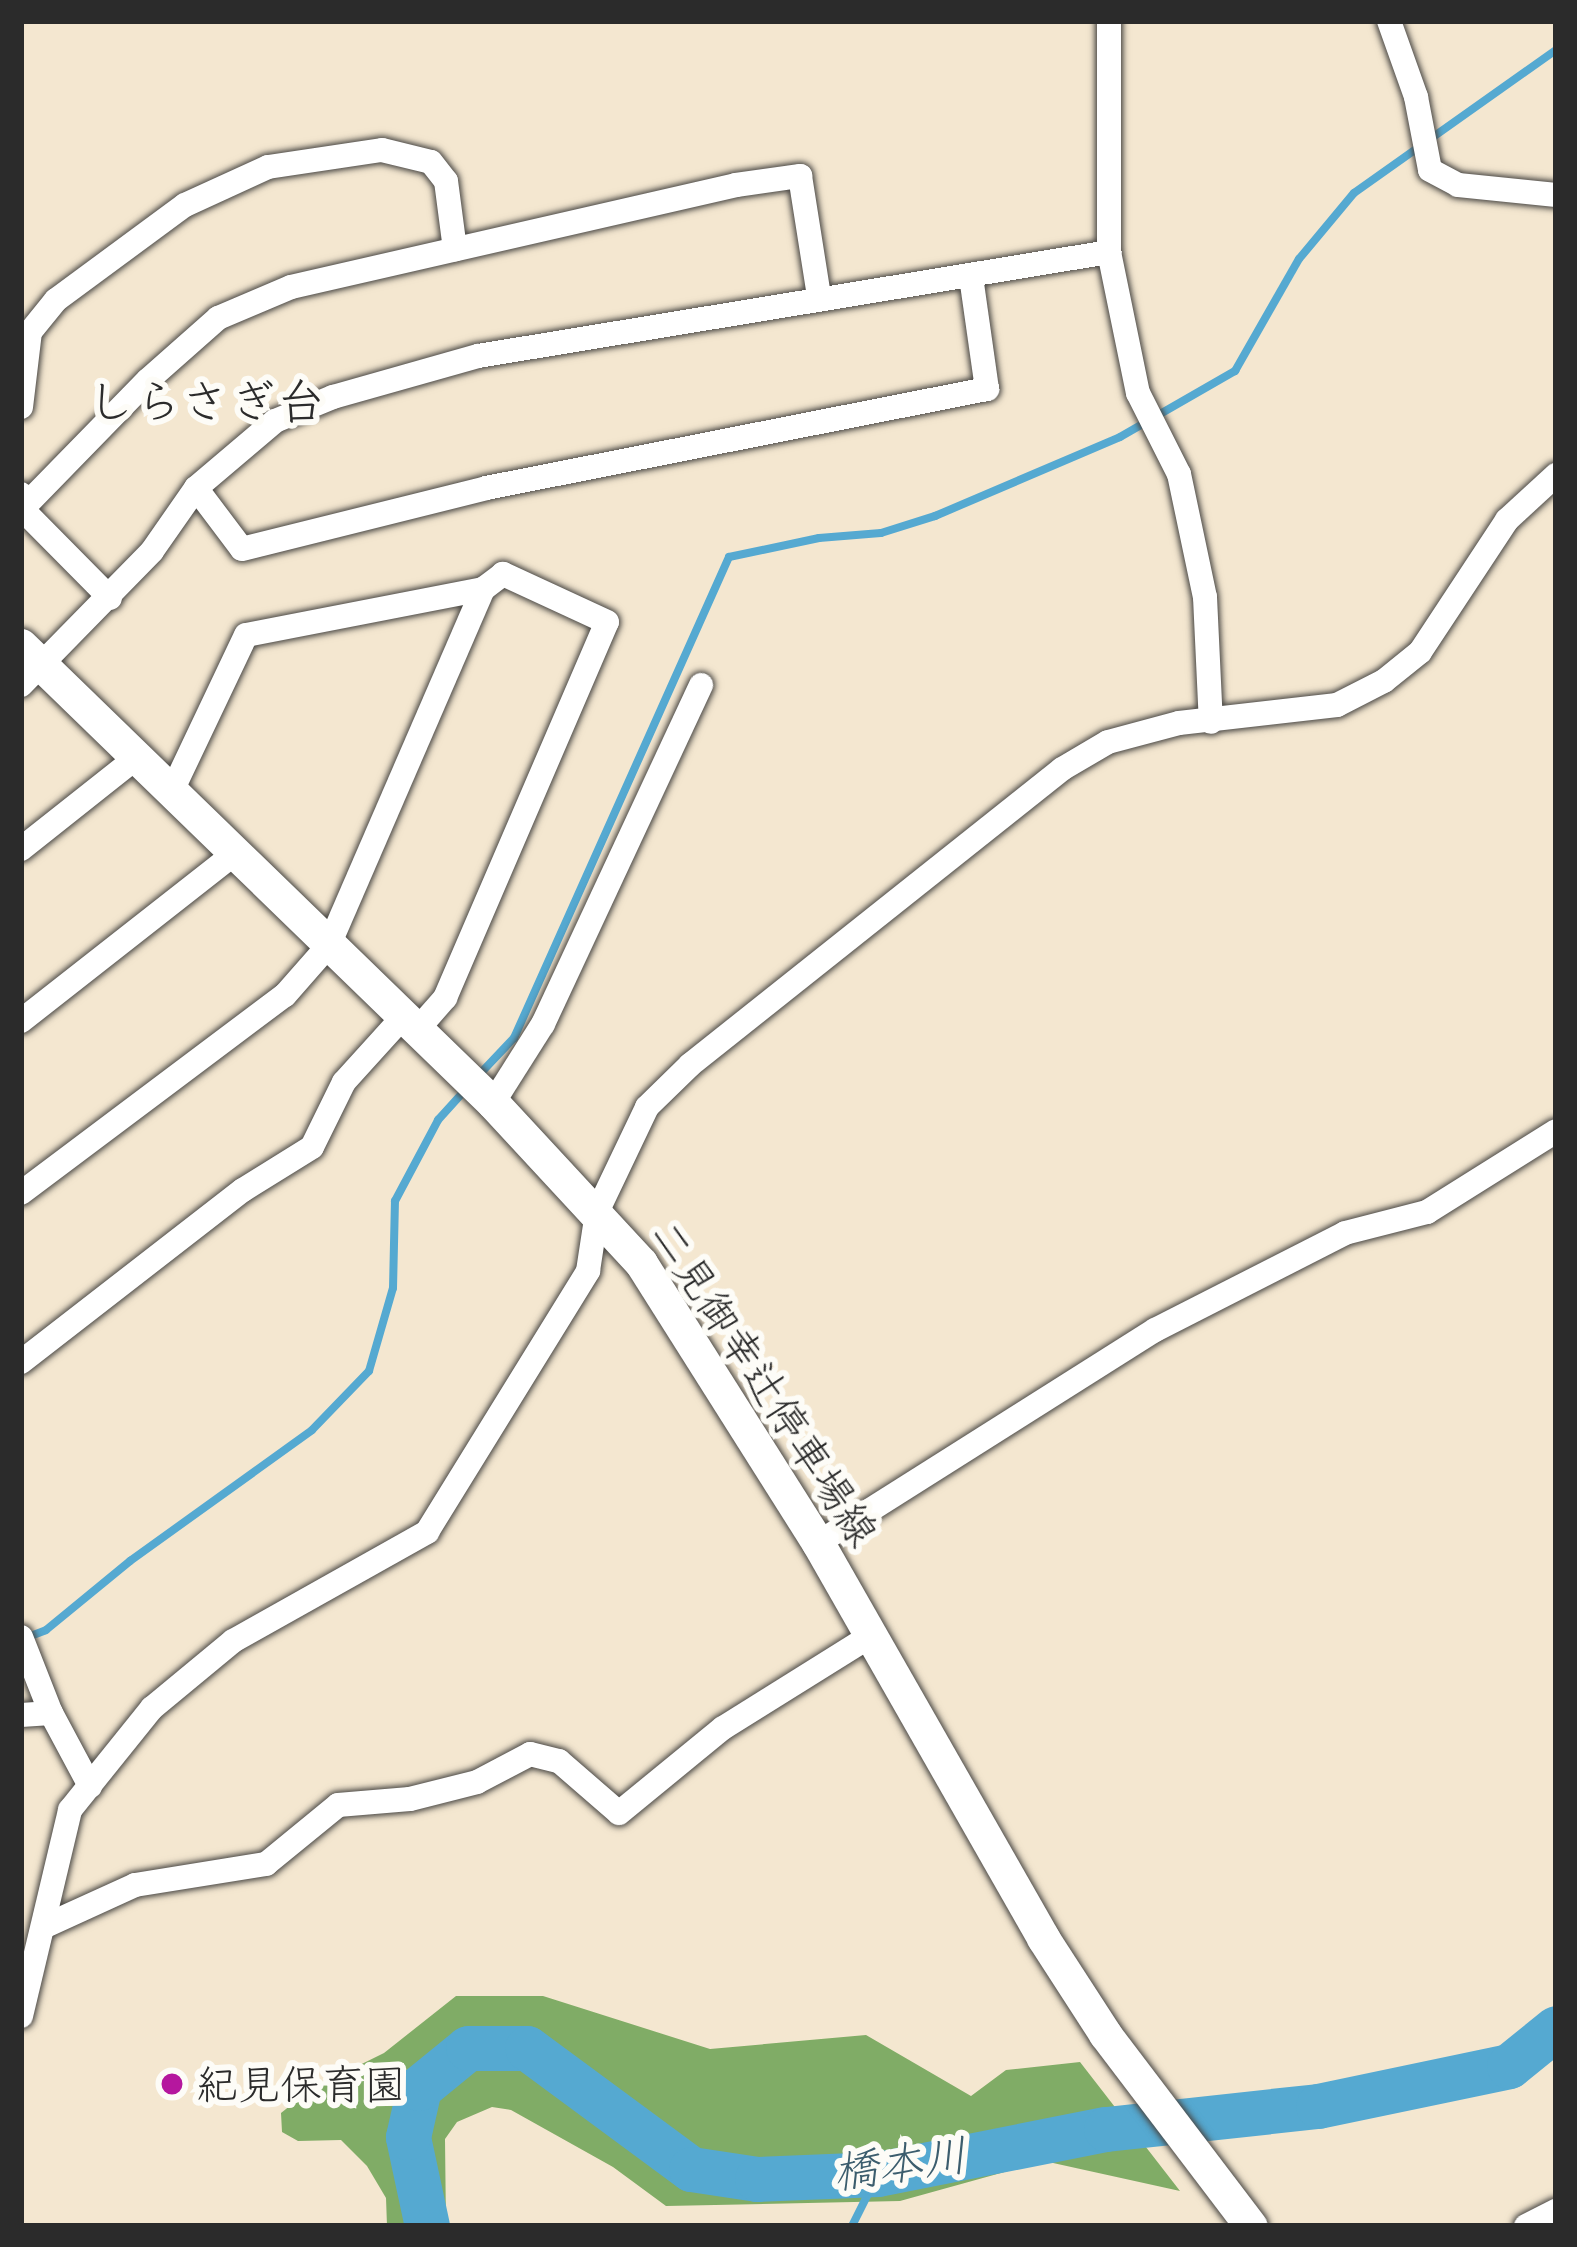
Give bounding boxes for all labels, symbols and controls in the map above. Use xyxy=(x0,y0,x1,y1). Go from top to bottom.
district label: しらさぎ台 xyxy=(86,373,326,431)
street label: 二見御幸辻停車場線 xyxy=(641,1211,889,1555)
place label: 紀見保育園 xyxy=(196,2059,406,2109)
marker: 紀見保育園 xyxy=(159,2071,185,2097)
water label: 橋本川 xyxy=(829,2128,971,2200)

